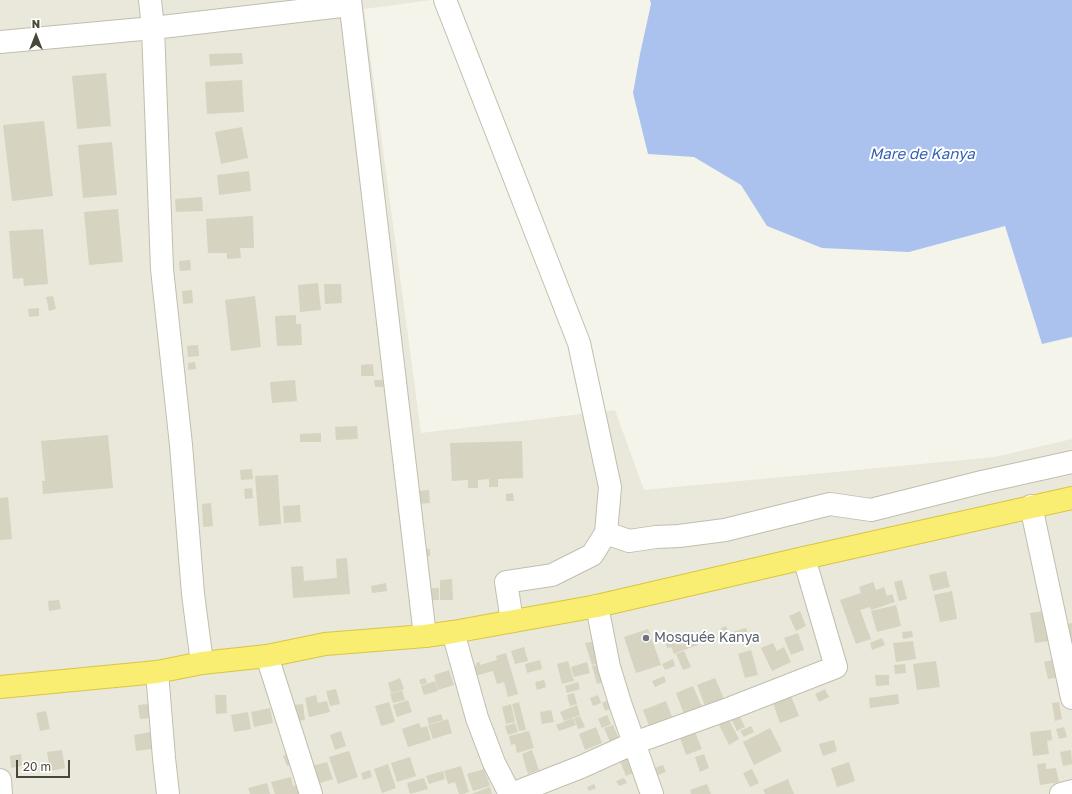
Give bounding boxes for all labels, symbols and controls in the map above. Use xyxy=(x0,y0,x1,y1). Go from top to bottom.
north arrow xyxy=(16,16,56,56)
text: N xyxy=(32,17,40,30)
water label: Mare de Kanya xyxy=(869,145,975,163)
place label: Mosquée Kanya xyxy=(654,630,760,646)
marker: Mosquée Kanya xyxy=(641,633,651,643)
scale bar xyxy=(18,752,72,778)
text: 20 m xyxy=(23,759,51,774)

